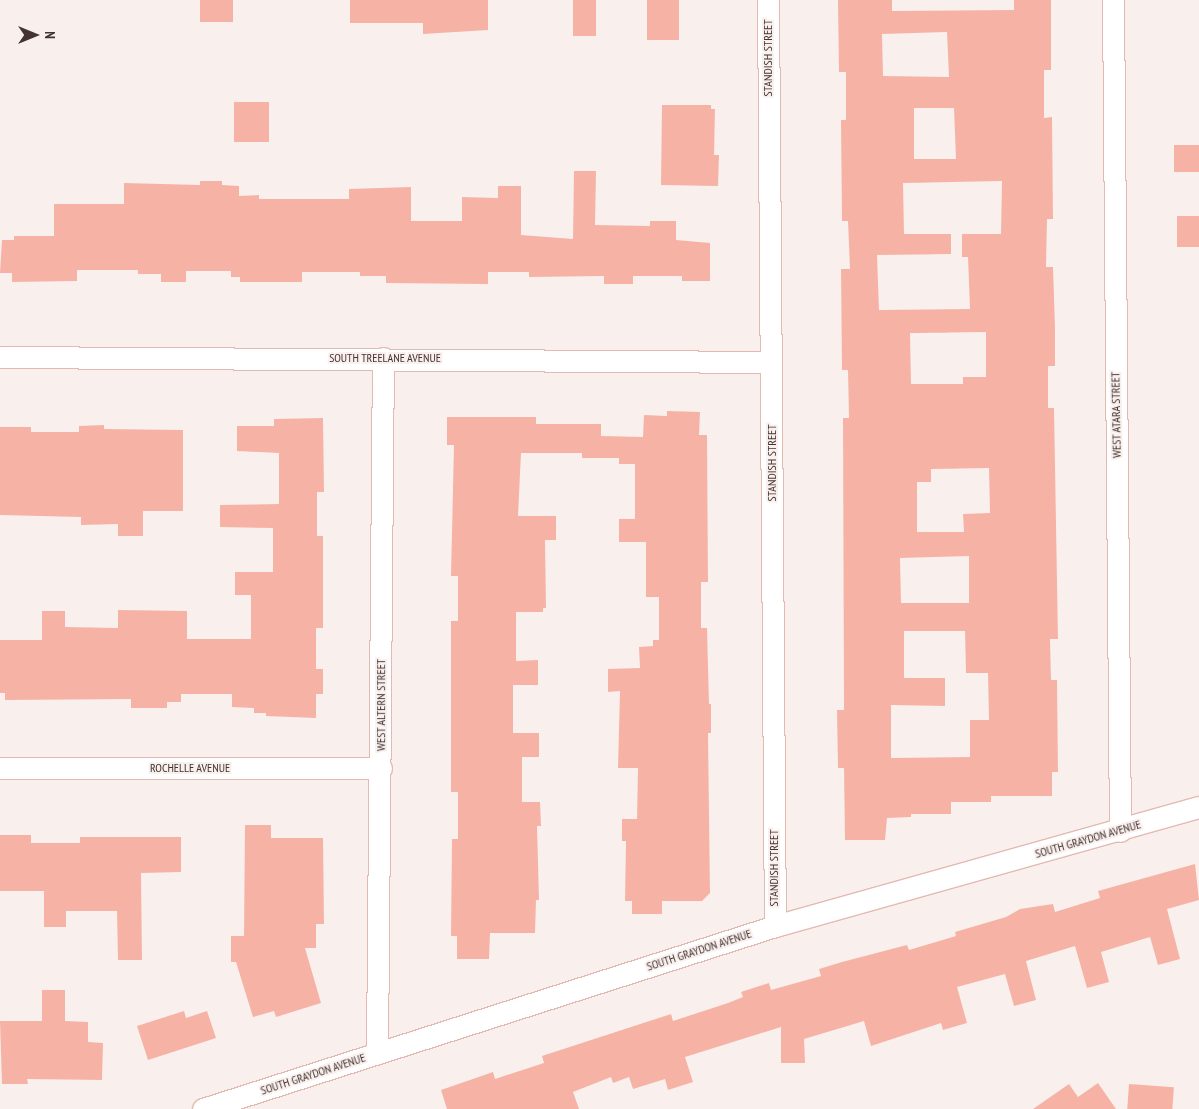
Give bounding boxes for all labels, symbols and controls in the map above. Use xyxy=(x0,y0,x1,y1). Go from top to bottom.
north arrow xyxy=(10,10,60,60)
street label: STANDISH STREET xyxy=(761,19,775,97)
text: N xyxy=(41,31,59,39)
street label: SOUTH TREELANE AVENUE xyxy=(329,351,441,365)
street label: WEST ATARA STREET xyxy=(1108,371,1124,459)
street label: STANDISH STREET xyxy=(765,424,779,502)
street label: WEST ALTERN STREET xyxy=(374,659,388,751)
street label: ROCHELLE AVENUE xyxy=(150,761,230,775)
street label: SOUTH GRAYDON AVENUE xyxy=(1033,817,1143,861)
street label: STANDISH STREET xyxy=(767,829,781,907)
street label: SOUTH GRAYDON AVENUE xyxy=(645,926,753,974)
street label: SOUTH GRAYDON AVENUE xyxy=(259,1050,367,1098)

